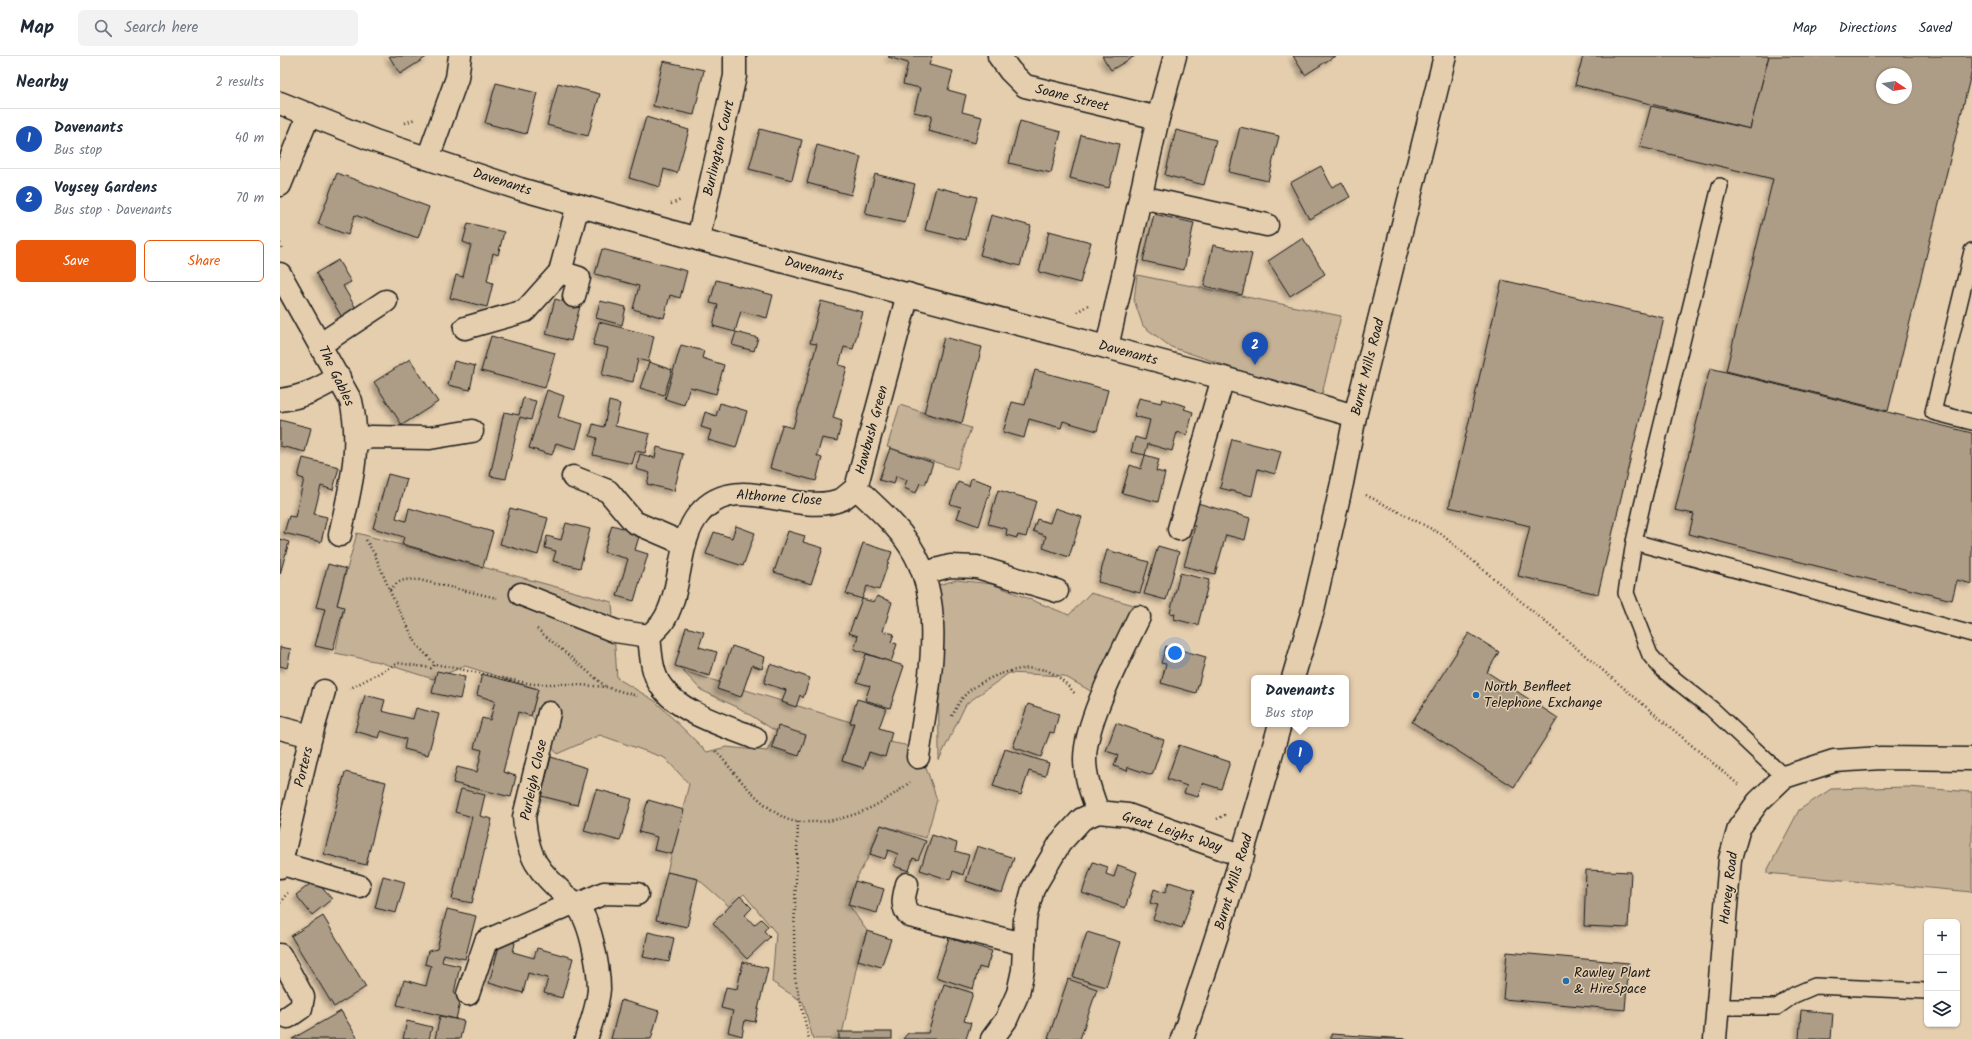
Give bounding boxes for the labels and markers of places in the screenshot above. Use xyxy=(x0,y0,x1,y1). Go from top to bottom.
pin: 2 xyxy=(1242,332,1268,365)
place label: North Benfleet Telephone Exchange xyxy=(1484,676,1603,714)
marker: North Benfleet Telephone Exchange xyxy=(1471,690,1481,700)
pin: 1 xyxy=(1287,740,1313,773)
place label: Rawley Plant & HireSpace xyxy=(1574,962,1651,1000)
marker: Rawley Plant & HireSpace xyxy=(1561,976,1571,986)

